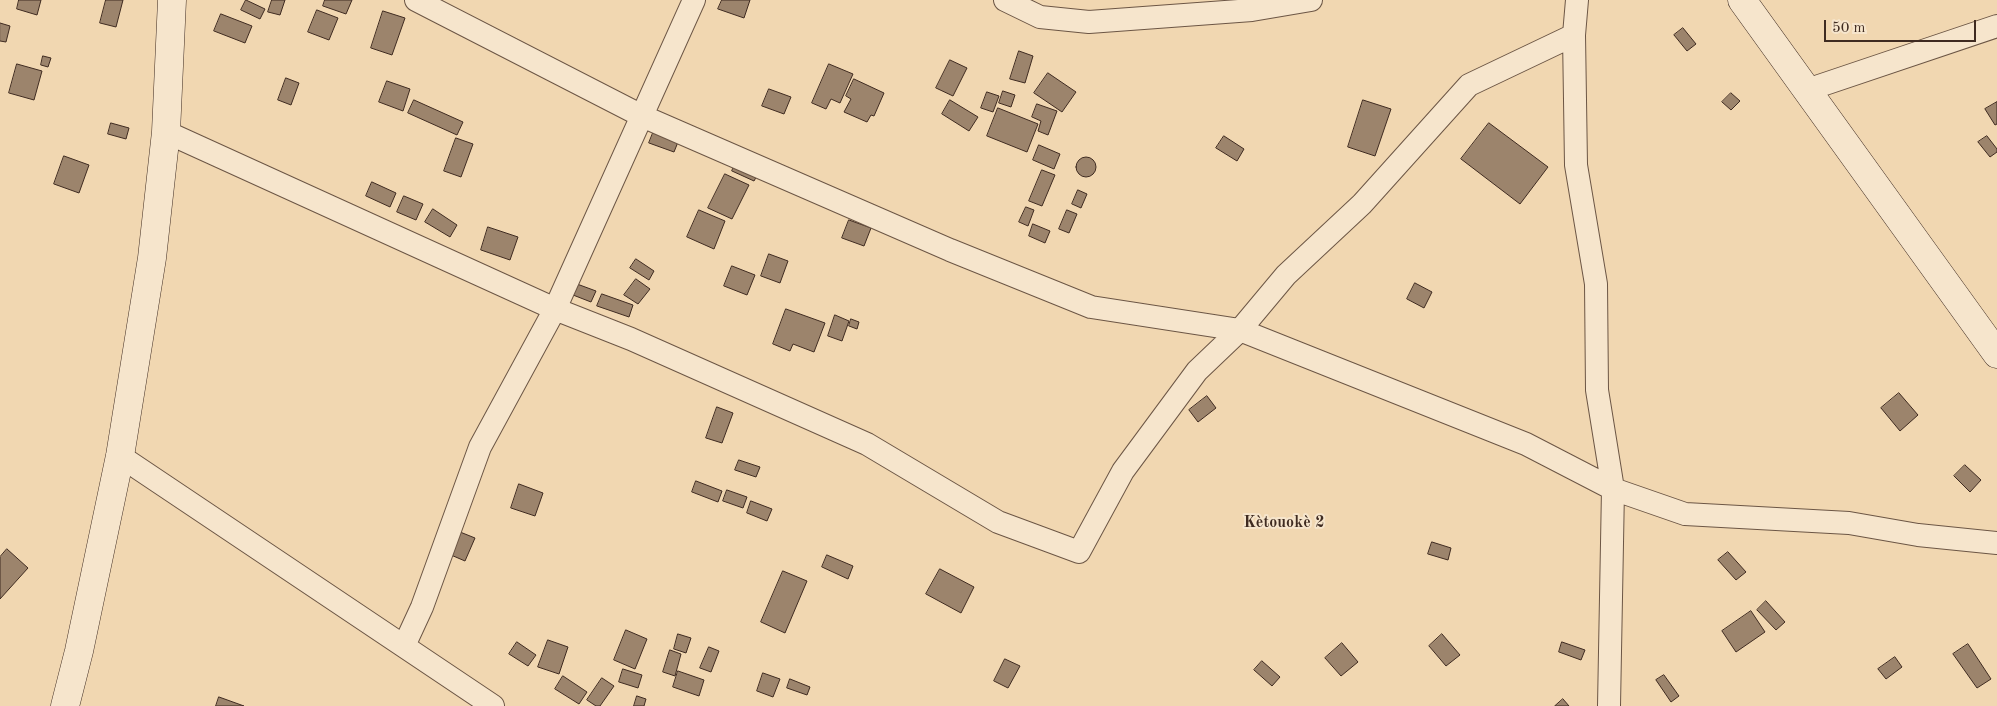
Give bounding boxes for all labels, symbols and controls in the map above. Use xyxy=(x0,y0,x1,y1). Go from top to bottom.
scale bar xyxy=(1827,10,1980,42)
text: 50 m xyxy=(1832,21,1866,36)
district label: Kètouokè 2 xyxy=(1244,513,1324,533)

